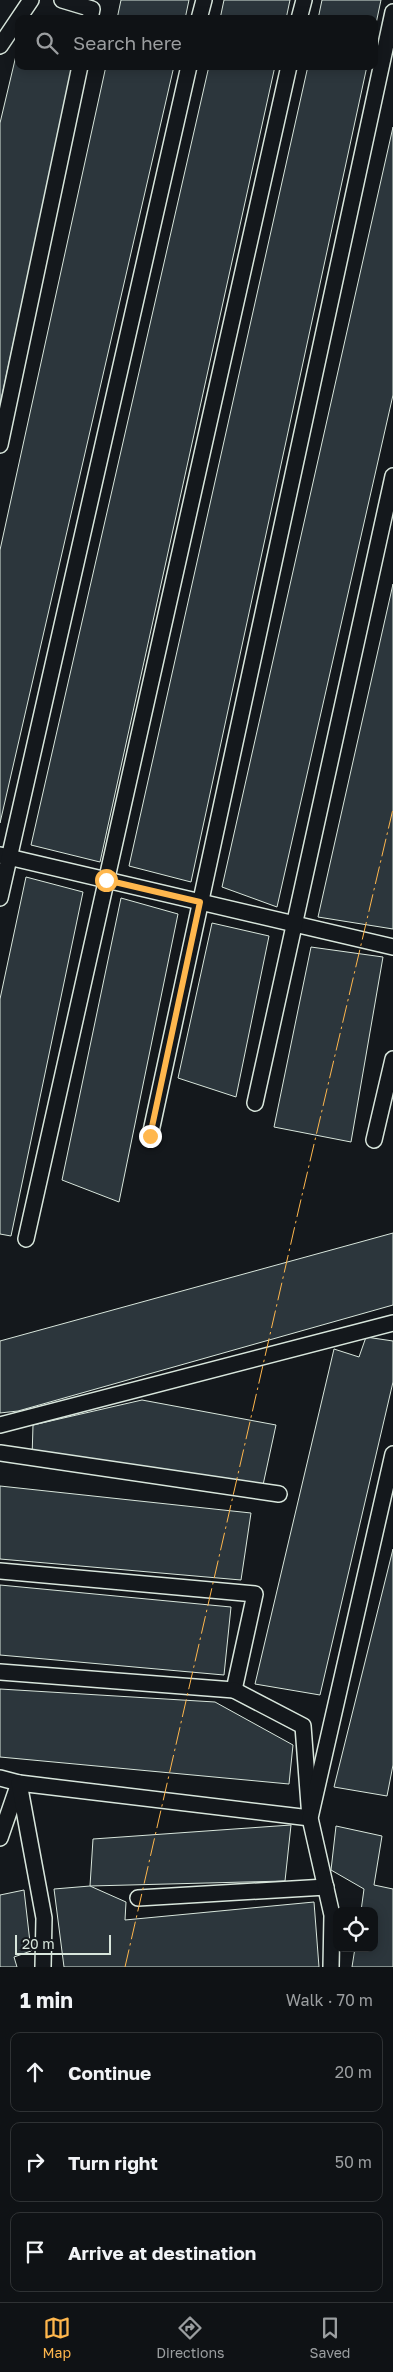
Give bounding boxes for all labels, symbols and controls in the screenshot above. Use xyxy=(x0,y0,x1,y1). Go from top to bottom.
search box xyxy=(15,15,378,70)
icon: search xyxy=(33,29,61,57)
text: Search here xyxy=(73,31,182,54)
route start xyxy=(95,869,118,892)
route end xyxy=(139,1125,162,1148)
map controls xyxy=(333,1907,378,1952)
button: locate xyxy=(333,1907,378,1952)
scale bar xyxy=(15,1932,111,1955)
text: 20 m xyxy=(22,1935,55,1952)
text: 1 min xyxy=(20,1987,73,2013)
text: Walk · 70 m xyxy=(286,1990,373,2010)
icon: ahead xyxy=(21,2058,49,2086)
text: Continue xyxy=(68,2061,151,2084)
text: 20 m xyxy=(335,2062,372,2082)
icon: right xyxy=(21,2148,49,2176)
text: Turn right xyxy=(68,2151,158,2174)
text: 50 m xyxy=(335,2152,372,2172)
icon: arrive xyxy=(21,2238,49,2266)
text: Arrive at destination xyxy=(68,2241,256,2264)
tab: Map xyxy=(43,2314,71,2361)
tab: Directions xyxy=(156,2314,225,2361)
tab: Saved xyxy=(310,2314,350,2361)

